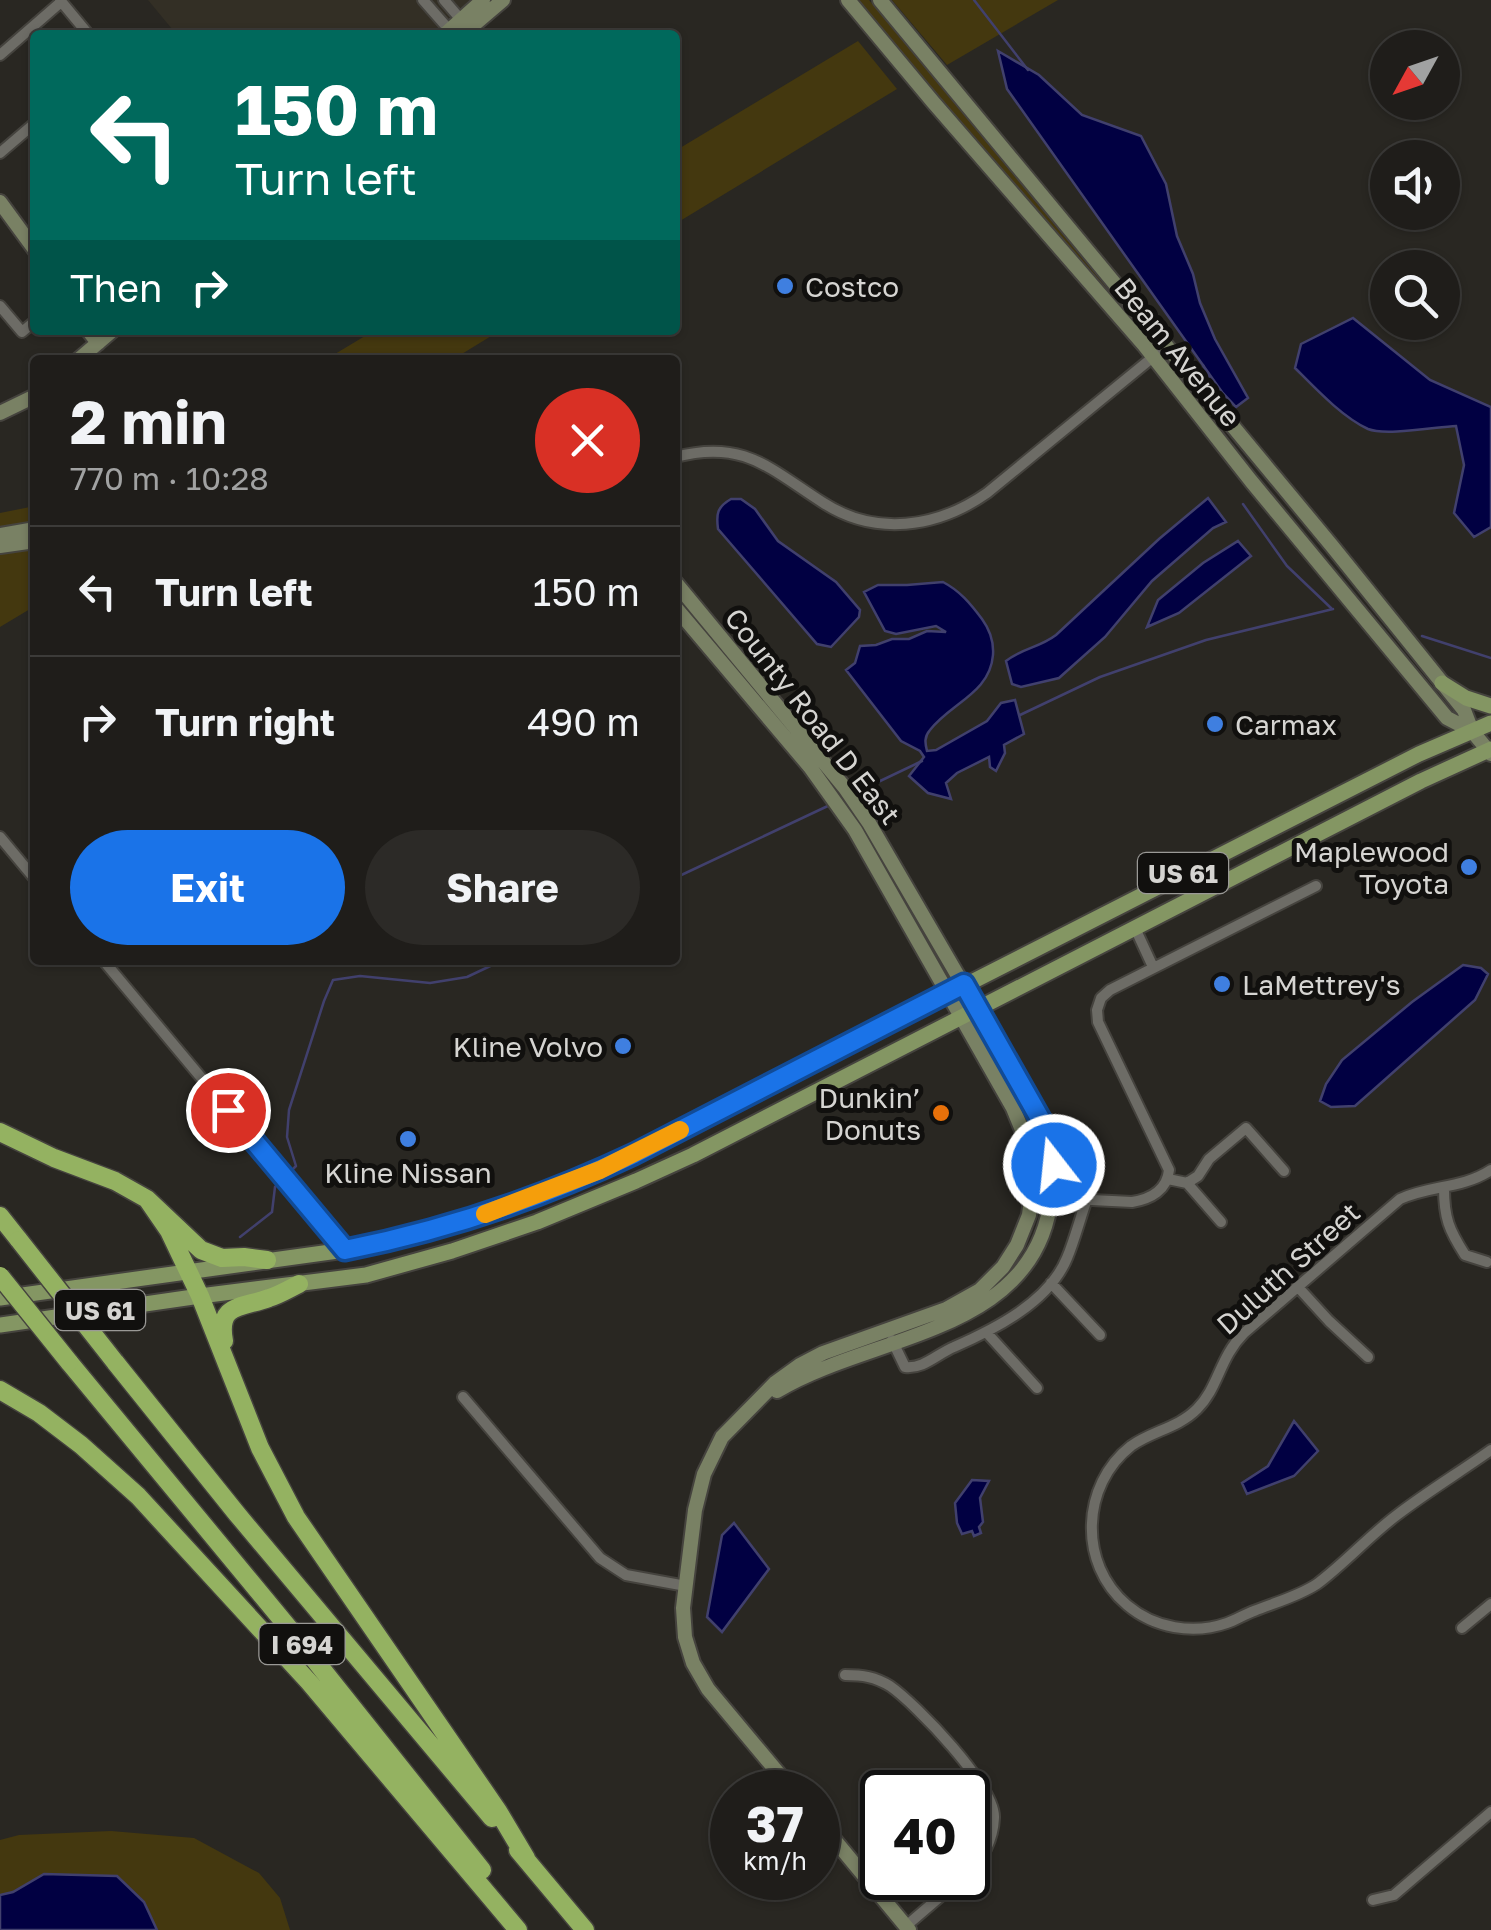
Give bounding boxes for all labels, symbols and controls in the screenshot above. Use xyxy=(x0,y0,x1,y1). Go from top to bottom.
north arrow xyxy=(1370,30,1460,120)
map controls xyxy=(1370,30,1460,340)
text: 150 m xyxy=(235,66,438,150)
icon: left xyxy=(70,70,200,200)
button: sound xyxy=(1370,140,1460,230)
text: Turn left xyxy=(235,151,417,205)
button: search xyxy=(1370,250,1460,340)
icon: right xyxy=(182,260,237,315)
text: Then xyxy=(70,265,162,310)
place label: Costco xyxy=(805,270,899,303)
street label: Beam Avenue xyxy=(1108,271,1248,433)
marker: Costco xyxy=(774,275,796,297)
text: 2 min xyxy=(70,385,227,457)
button: close xyxy=(535,388,640,493)
text: 770 m · 10:28 xyxy=(70,459,269,497)
icon: left xyxy=(70,564,125,619)
text: Turn left xyxy=(155,569,313,614)
text: 150 m xyxy=(533,569,640,614)
street label: County Road D East xyxy=(718,601,908,831)
icon: right xyxy=(70,694,125,749)
text: Turn right xyxy=(155,699,335,744)
text: 490 m xyxy=(527,699,640,744)
place label: Carmax xyxy=(1235,708,1337,741)
marker: Carmax xyxy=(1204,713,1226,735)
button: Exit xyxy=(70,830,345,945)
button: Share xyxy=(365,830,640,945)
place label: Maplewood Toyota xyxy=(1294,835,1449,900)
road number: US 61 xyxy=(1138,853,1228,893)
marker: Maplewood Toyota xyxy=(1458,856,1480,878)
place label: LaMettrey's xyxy=(1242,968,1401,1001)
marker: LaMettrey's xyxy=(1211,973,1233,995)
place label: Kline Volvo xyxy=(453,1030,603,1063)
marker: Kline Volvo xyxy=(612,1035,634,1057)
pin xyxy=(186,1068,271,1153)
place label: Dunkin’ Donuts xyxy=(819,1081,921,1146)
icon: arrive xyxy=(201,1083,256,1138)
marker: Dunkin’ Donuts xyxy=(930,1102,952,1124)
position arrow xyxy=(1002,1113,1106,1217)
marker: Kline Nissan xyxy=(397,1128,419,1150)
place label: Kline Nissan xyxy=(324,1156,492,1189)
street label: Duluth Street xyxy=(1210,1195,1366,1341)
road number: US 61 xyxy=(55,1290,145,1330)
road number: I 694 xyxy=(260,1624,344,1664)
speed limit sign: 40 xyxy=(860,1770,990,1900)
text: 37 xyxy=(746,1793,804,1853)
text: km/h xyxy=(743,1845,807,1876)

